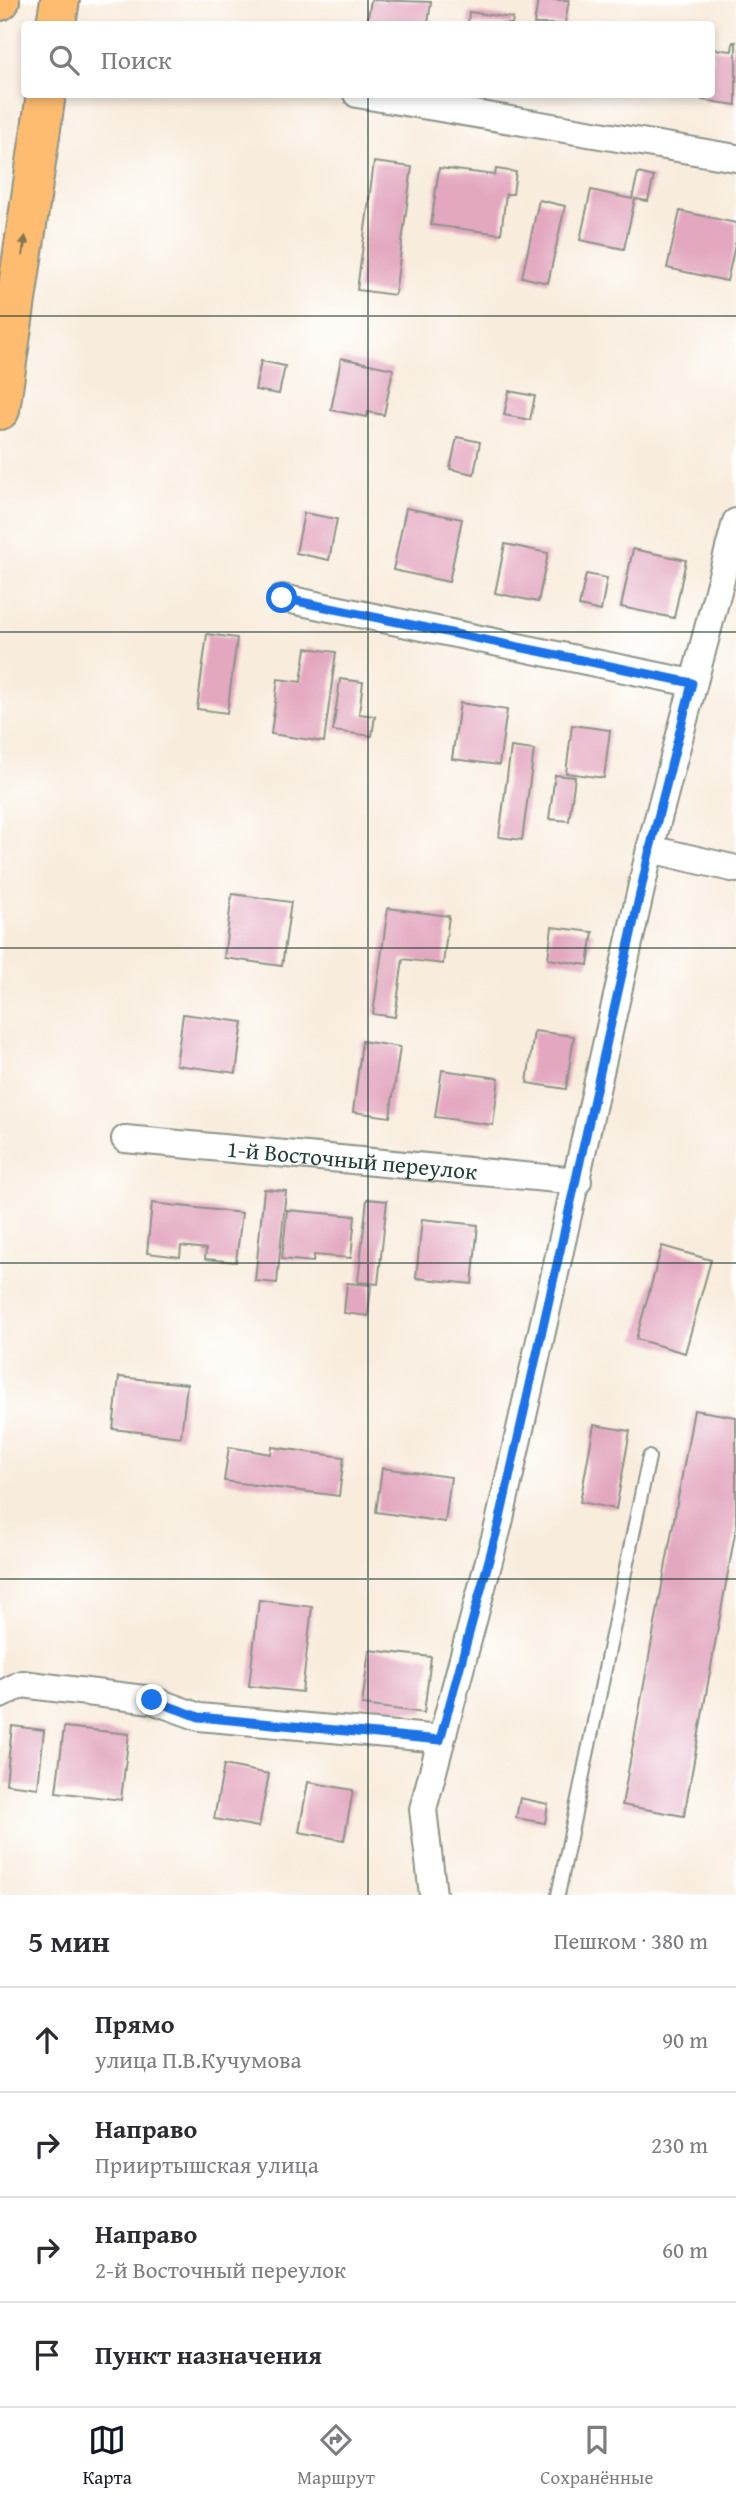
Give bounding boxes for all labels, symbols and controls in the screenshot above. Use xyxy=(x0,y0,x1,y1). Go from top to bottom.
search box xyxy=(21,21,715,98)
text: Поиск xyxy=(101,40,172,79)
icon: search xyxy=(45,41,83,79)
one-way arrow xyxy=(19,235,30,257)
route start xyxy=(266,582,297,613)
street label: 1-й Восточный переулок xyxy=(225,1132,479,1188)
route end xyxy=(136,1684,167,1715)
text: 5 мин xyxy=(28,1919,110,1963)
text: Пешком · 380 m xyxy=(554,1924,708,1957)
text: Прямо xyxy=(95,2004,175,2043)
icon: ahead xyxy=(28,2021,66,2059)
text: 90 m xyxy=(662,2023,708,2056)
text: улица П.В.Кучумова xyxy=(95,2043,301,2076)
text: Направо xyxy=(95,2109,197,2148)
icon: right xyxy=(28,2126,66,2164)
text: 230 m xyxy=(651,2128,708,2161)
text: Прииртышская улица xyxy=(95,2148,319,2181)
text: Направо xyxy=(95,2214,197,2253)
icon: right xyxy=(28,2231,66,2269)
text: 60 m xyxy=(662,2233,708,2266)
text: 2-й Восточный переулок xyxy=(95,2253,346,2286)
text: Пункт назначения xyxy=(95,2335,322,2374)
icon: arrive xyxy=(28,2336,66,2374)
tab: Карта xyxy=(83,2421,132,2491)
tab: Маршрут xyxy=(297,2421,375,2491)
tab: Сохранённые xyxy=(540,2421,653,2491)

